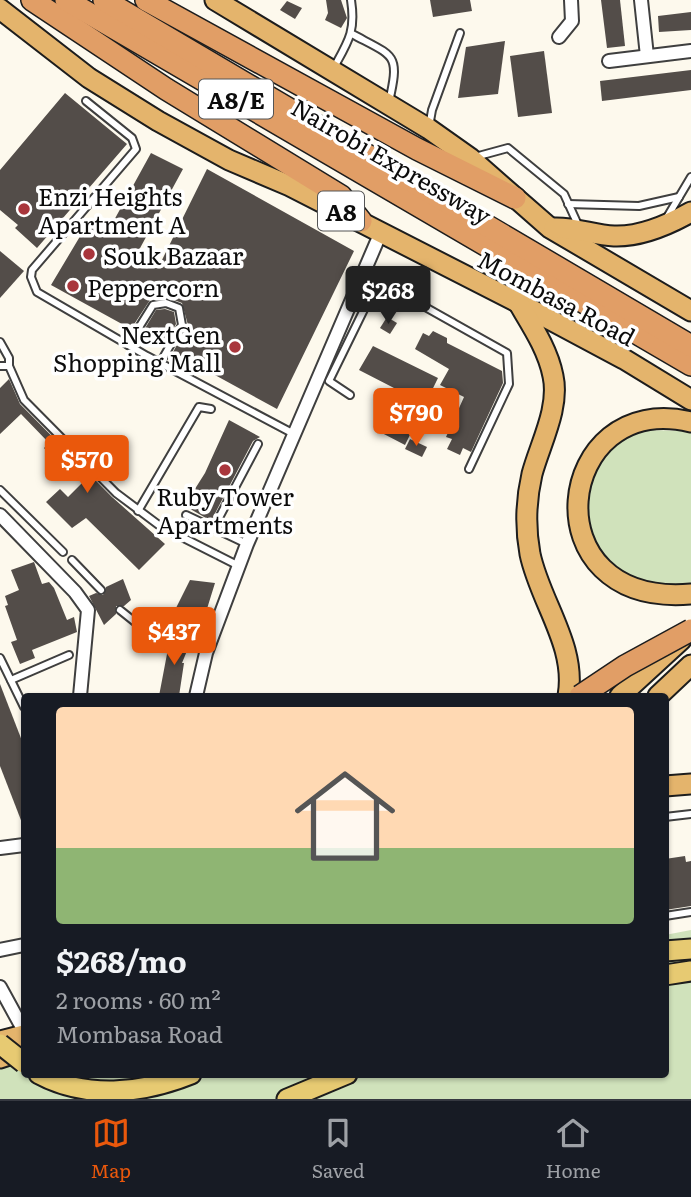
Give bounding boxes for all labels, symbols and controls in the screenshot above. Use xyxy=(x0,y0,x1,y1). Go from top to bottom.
road number: A8/E xyxy=(199,80,273,118)
street label: Nairobi Expressway xyxy=(285,88,499,232)
place label: Enzi Heights Apartment A xyxy=(38,178,186,241)
road number: A8 xyxy=(318,192,364,230)
marker: Enzi Heights Apartment A xyxy=(16,201,32,217)
place label: Souk Bazaar xyxy=(103,237,244,272)
street label: Mombasa Road xyxy=(472,241,642,353)
marker: Souk Bazaar xyxy=(81,246,97,262)
pin: $268 xyxy=(347,266,429,326)
place label: Peppercorn xyxy=(87,269,219,304)
text: $268 xyxy=(361,272,415,306)
marker: Peppercorn xyxy=(65,278,81,294)
place label: NextGen Shopping Mall xyxy=(53,316,221,379)
marker: NextGen Shopping Mall xyxy=(227,339,243,355)
pin: $790 xyxy=(375,388,457,448)
text: $790 xyxy=(389,394,443,428)
pin: $570 xyxy=(46,435,128,495)
text: $570 xyxy=(61,441,113,475)
marker: Ruby Tower Apartments xyxy=(217,462,233,478)
place label: Ruby Tower Apartments xyxy=(156,478,294,541)
pin: $437 xyxy=(133,608,215,667)
text: $437 xyxy=(148,613,200,647)
icon: home xyxy=(282,753,408,879)
text: $268/mo xyxy=(56,938,187,982)
text: 2 rooms · 60 m² xyxy=(56,982,221,1016)
text: Mombasa Road xyxy=(56,1016,223,1050)
tab: Map xyxy=(90,1114,131,1184)
tab: Saved xyxy=(312,1114,365,1184)
tab: Home xyxy=(546,1114,601,1184)

